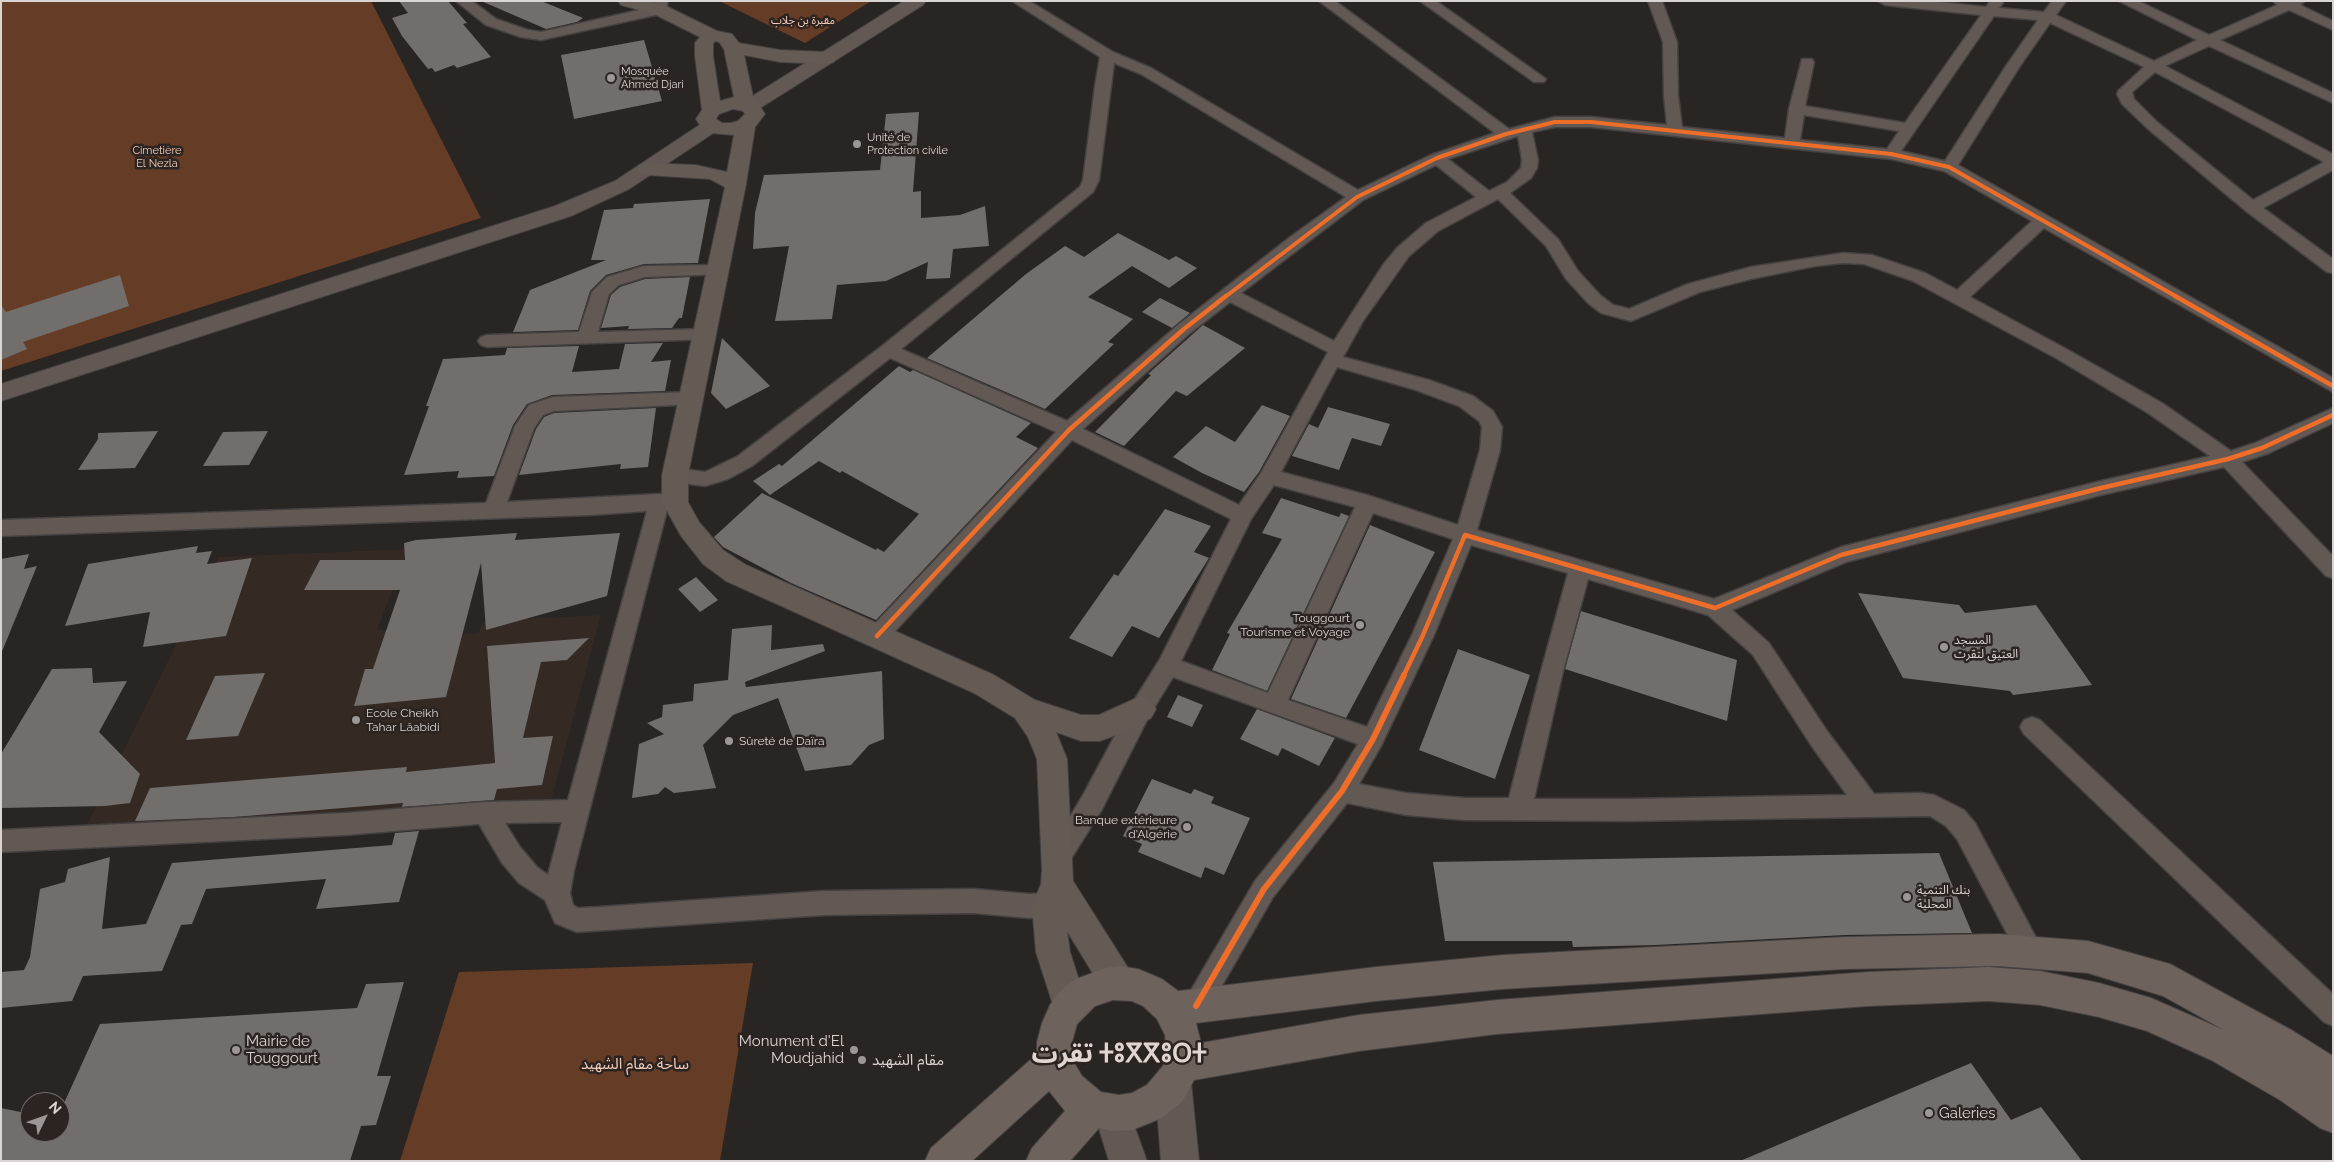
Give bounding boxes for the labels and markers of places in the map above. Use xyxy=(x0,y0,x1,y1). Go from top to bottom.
place label: Mosquée Ahmed Djari xyxy=(621,65,684,91)
marker: Mosquée Ahmed Djari xyxy=(605,72,617,84)
place label: Unité de Protection civile xyxy=(867,131,948,157)
marker: Unité de Protection civile xyxy=(851,138,863,150)
place label: Touggourt Tourisme et Voyage xyxy=(1240,611,1350,639)
marker: Touggourt Tourisme et Voyage xyxy=(1354,619,1366,631)
place label: المسجد العتيق لتقرت xyxy=(1954,633,2018,661)
marker: المسجد العتيق لتقرت xyxy=(1938,641,1950,653)
place label: Ecole Cheikh Tahar Lâabidi xyxy=(366,706,440,734)
marker: Ecole Cheikh Tahar Lâabidi xyxy=(350,714,362,726)
place label: Sûreté de Daïra xyxy=(739,734,824,748)
marker: Sûreté de Daïra xyxy=(723,735,735,747)
place label: Banque extérieure d'Algérie xyxy=(1075,813,1177,841)
marker: Banque extérieure d'Algérie xyxy=(1181,821,1193,833)
place label: بنك التنمية المحلية xyxy=(1917,883,1970,911)
marker: بنك التنمية المحلية xyxy=(1901,891,1913,903)
place label: Mairie de Touggourt xyxy=(246,1032,318,1067)
place label: Monument d'El Moudjahid xyxy=(739,1032,844,1067)
marker: Mairie de Touggourt xyxy=(230,1044,242,1056)
marker: Monument d'El Moudjahid xyxy=(848,1044,860,1056)
place label: مقام الشهيد xyxy=(872,1051,944,1069)
marker: مقام الشهيد xyxy=(856,1054,868,1066)
place label: Galeries xyxy=(1939,1104,1995,1122)
marker: Galeries xyxy=(1923,1107,1935,1119)

